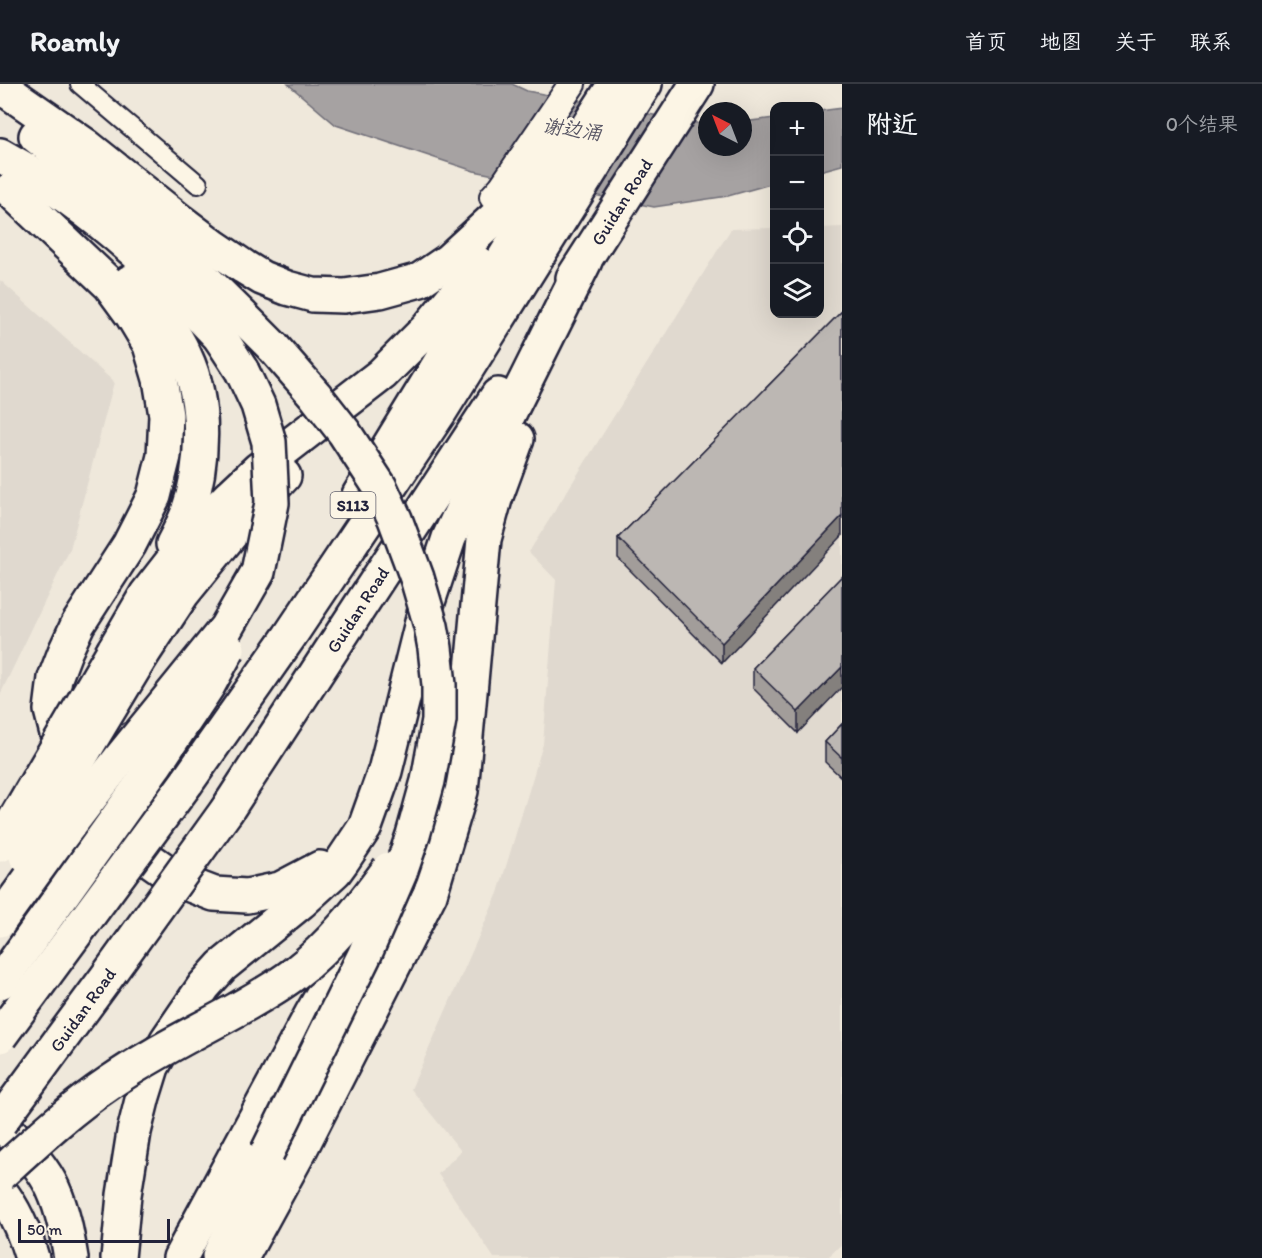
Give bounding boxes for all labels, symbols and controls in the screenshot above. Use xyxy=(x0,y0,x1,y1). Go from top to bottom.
text: Roamly xyxy=(30,24,120,58)
text: 首页 xyxy=(965,29,1007,54)
text: 地图 xyxy=(1040,29,1082,54)
text: 关于 xyxy=(1115,29,1157,54)
text: 联系 xyxy=(1190,29,1232,54)
north arrow xyxy=(698,102,752,156)
map controls xyxy=(770,102,824,318)
button: + xyxy=(770,102,824,156)
text: 附近 xyxy=(866,108,918,140)
text: 0个结果 xyxy=(1166,112,1238,136)
water label: 谢边涌 xyxy=(541,113,604,145)
street label: Guidan Road xyxy=(587,154,658,250)
button: − xyxy=(770,156,824,210)
button: locate xyxy=(770,210,824,264)
button: layers xyxy=(770,264,824,318)
road number: S113 xyxy=(330,492,376,518)
street label: Guidan Road xyxy=(322,563,394,657)
street label: Guidan Road xyxy=(45,964,121,1056)
scale bar xyxy=(18,1216,170,1244)
text: 50 m xyxy=(27,1220,62,1239)

